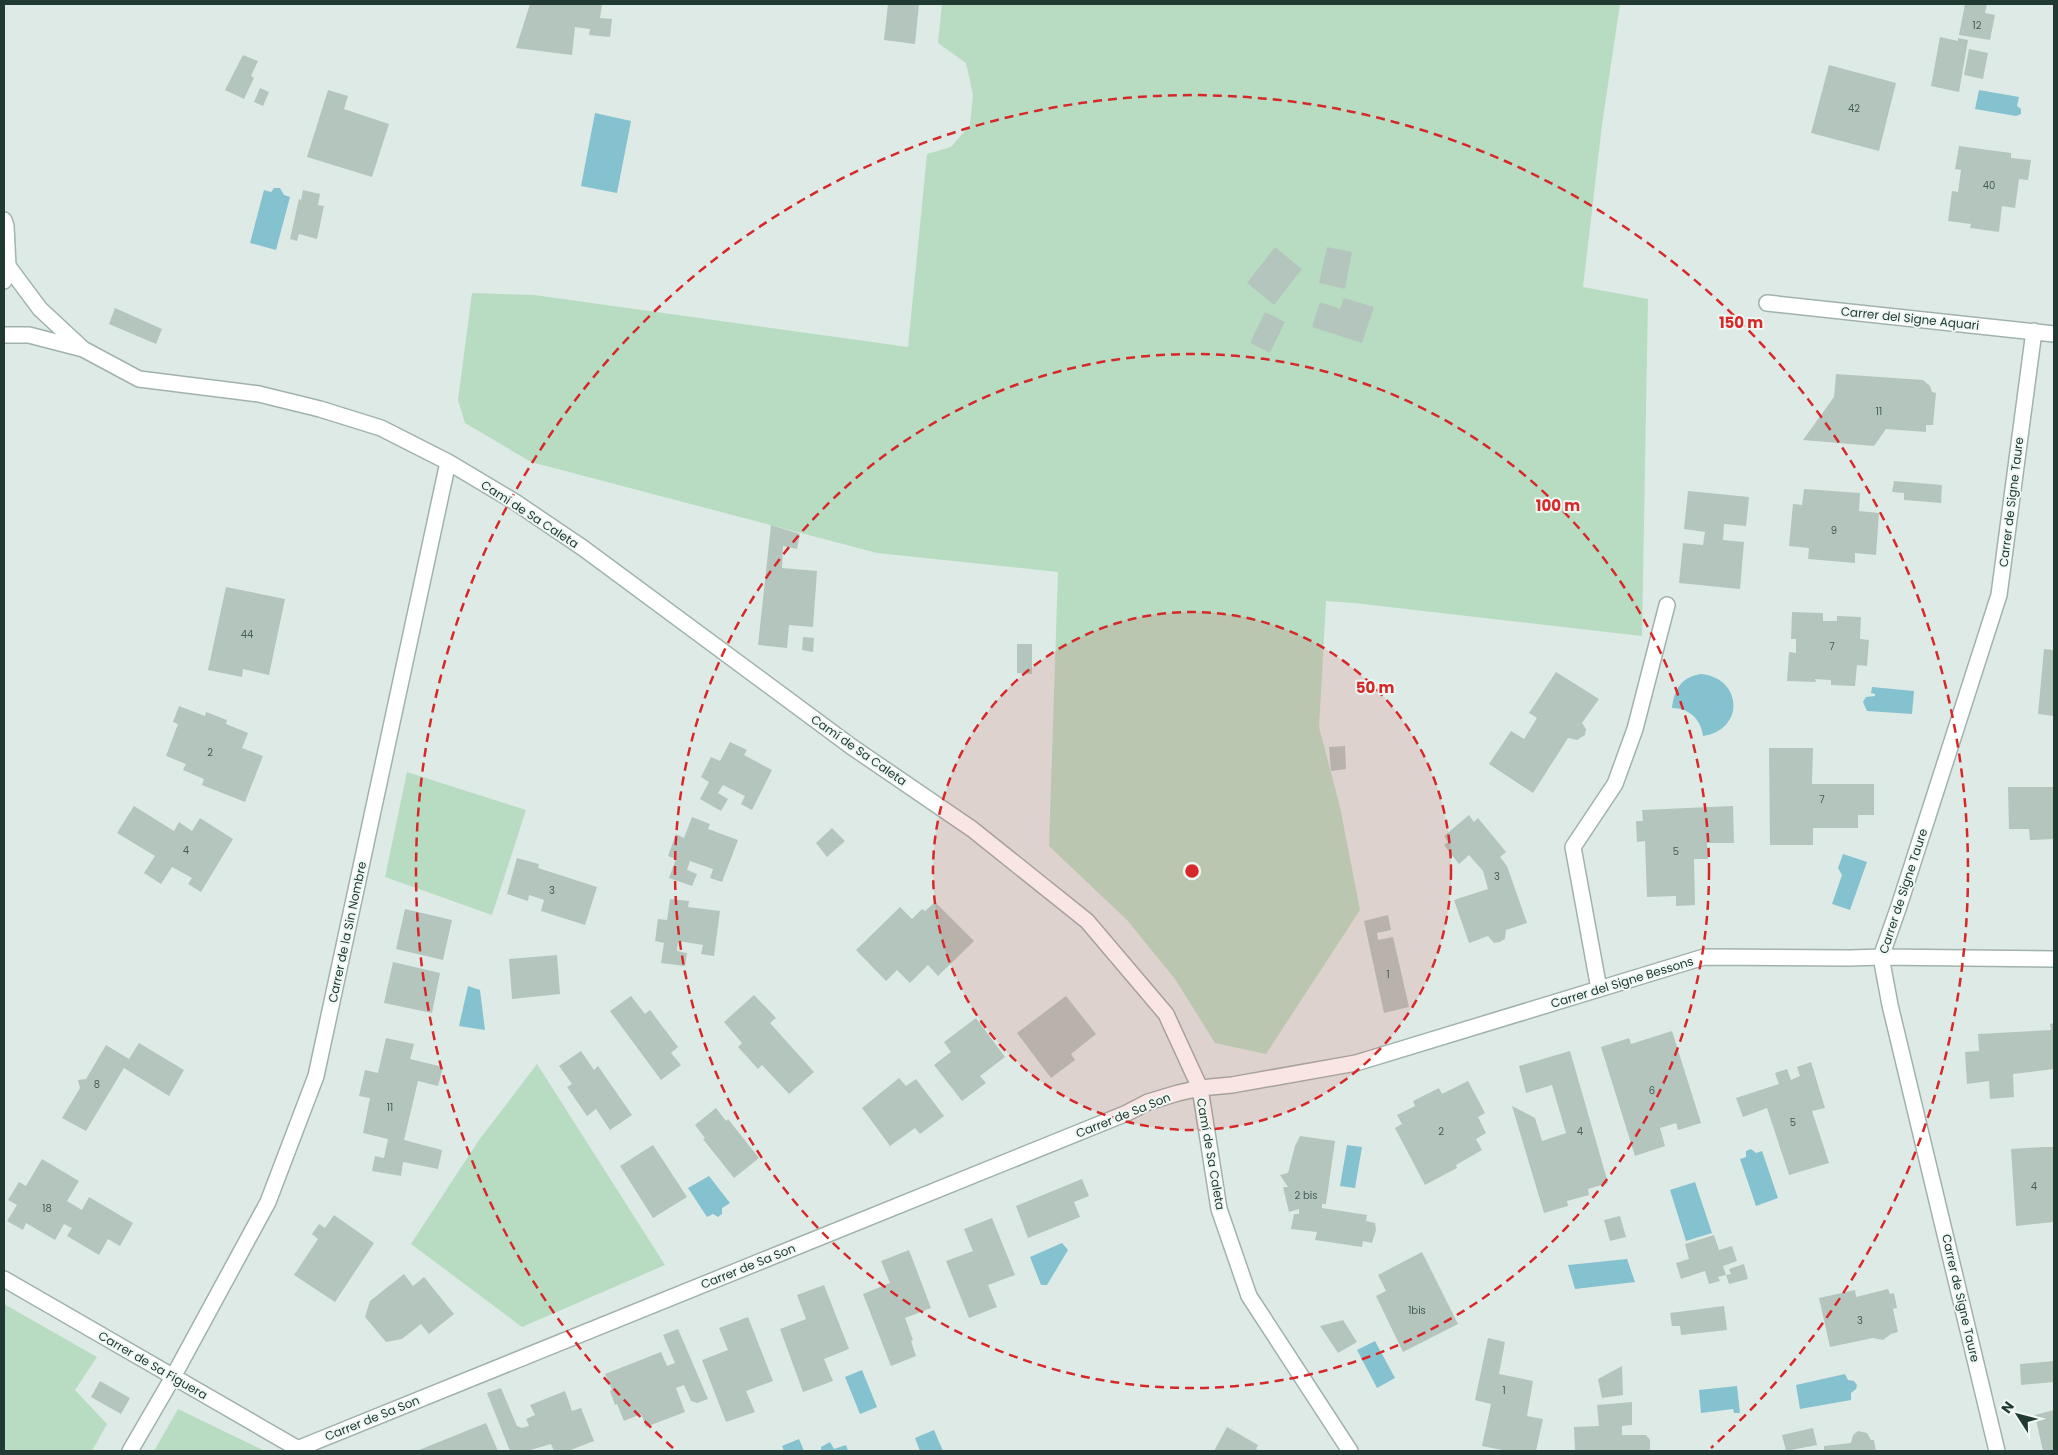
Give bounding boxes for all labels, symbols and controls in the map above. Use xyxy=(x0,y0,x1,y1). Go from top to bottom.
house number: 12 xyxy=(1973,18,1982,33)
house number: 42 xyxy=(1848,101,1860,116)
house number: 40 xyxy=(1983,178,1995,193)
street label: Carrer del Signe Aquari xyxy=(1840,302,1980,334)
text: 150 m xyxy=(1719,312,1763,333)
house number: 11 xyxy=(1876,404,1882,419)
street label: Carrer de Signe Taure xyxy=(1995,436,2027,568)
street label: Camí de Sa Caleta xyxy=(478,476,582,552)
text: 100 m xyxy=(1536,495,1580,516)
house number: 9 xyxy=(1831,523,1837,538)
house number: 44 xyxy=(241,627,253,642)
house number: 7 xyxy=(1829,639,1835,654)
text: 50 m xyxy=(1356,677,1394,698)
street label: Camí de Sa Caleta xyxy=(808,711,910,789)
house number: 2 xyxy=(207,745,213,760)
house number: 7 xyxy=(1819,792,1825,807)
street label: Carrer de Signe Taure xyxy=(1875,826,1931,956)
house number: 4 xyxy=(183,843,189,858)
house number: 5 xyxy=(1673,844,1679,859)
street label: Carrer de la Sin Nombre xyxy=(324,860,370,1004)
centre of rings xyxy=(1183,862,1201,880)
house number: 3 xyxy=(1494,869,1500,884)
house number: 3 xyxy=(549,883,555,898)
street label: Carrer del Signe Bessons xyxy=(1548,952,1696,1012)
house number: 1 xyxy=(1386,967,1390,982)
house number: 8 xyxy=(94,1077,100,1092)
house number: 6 xyxy=(1649,1083,1655,1098)
street label: Carrer de Sa Son xyxy=(1073,1088,1173,1142)
street label: Camí de Sa Caleta xyxy=(1193,1097,1229,1211)
house number: 11 xyxy=(387,1100,393,1115)
house number: 5 xyxy=(1790,1115,1796,1130)
house number: 2 xyxy=(1438,1124,1444,1139)
house number: 4 xyxy=(1577,1124,1583,1139)
house number: 4 xyxy=(2031,1179,2037,1194)
house number: 2 bis xyxy=(1295,1188,1317,1203)
house number: 18 xyxy=(42,1201,52,1216)
street label: Carrer de Signe Taure xyxy=(1938,1232,1984,1364)
street label: Carrer de Sa Son xyxy=(698,1239,798,1293)
house number: 1bis xyxy=(1408,1303,1426,1318)
house number: 3 xyxy=(1857,1313,1863,1328)
street label: Carrer de Sa Figuera xyxy=(95,1327,211,1403)
house number: 1 xyxy=(1502,1383,1506,1398)
north arrow xyxy=(1993,1390,2043,1440)
street label: Carrer de Sa Son xyxy=(322,1391,422,1445)
text: N xyxy=(1996,1397,2019,1417)

